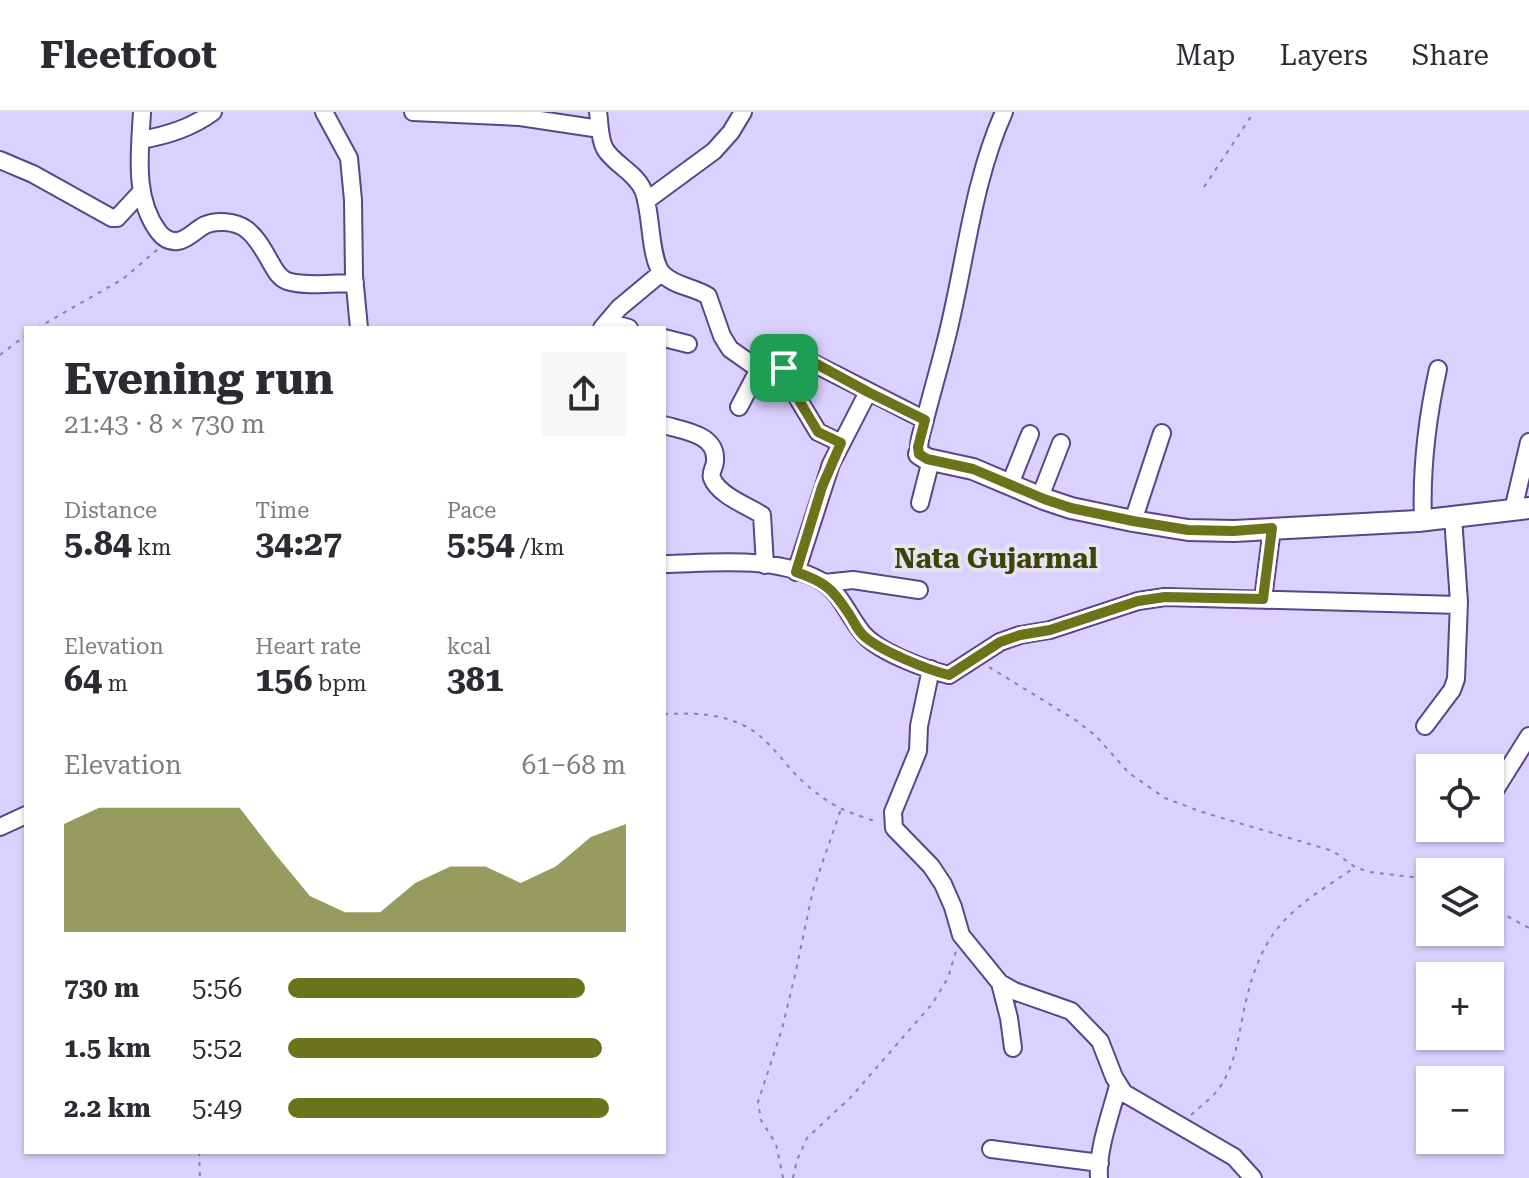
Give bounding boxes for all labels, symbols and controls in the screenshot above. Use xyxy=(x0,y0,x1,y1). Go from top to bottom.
text: Fleetfoot xyxy=(40,33,217,77)
text: Map xyxy=(1176,39,1235,72)
text: Layers xyxy=(1279,39,1368,72)
text: Share xyxy=(1412,39,1489,72)
pin xyxy=(750,334,818,402)
icon: arrive xyxy=(762,346,806,390)
button: share xyxy=(542,352,626,436)
text: Evening run xyxy=(64,353,334,405)
text: 21:43 · 8 × 730 m xyxy=(64,409,265,439)
text: Distance xyxy=(64,498,157,523)
text: Time xyxy=(255,498,309,523)
text: Pace xyxy=(447,498,496,523)
text: 5.84 xyxy=(64,523,132,563)
text: 34:27 xyxy=(255,523,342,563)
text: 5:54 xyxy=(447,523,514,563)
text: km xyxy=(132,535,171,560)
text: /km xyxy=(514,535,564,560)
district label: Nata Gujarmal xyxy=(894,542,1098,575)
text: Elevation xyxy=(64,634,164,659)
text: Heart rate xyxy=(255,634,361,659)
text: kcal xyxy=(447,634,491,659)
text: 64 xyxy=(64,659,102,699)
text: 156 xyxy=(255,659,312,699)
text: 381 xyxy=(447,659,504,699)
text: m xyxy=(102,671,128,696)
text: bpm xyxy=(312,671,367,696)
text: Elevation xyxy=(64,750,182,780)
text: 61–68 m xyxy=(522,750,626,780)
map controls xyxy=(1416,754,1504,1154)
button: locate xyxy=(1416,754,1504,842)
button: layers xyxy=(1416,858,1504,946)
button: + xyxy=(1416,962,1504,1050)
text: 730 m xyxy=(64,973,139,1003)
text: 5:56 xyxy=(192,973,242,1003)
text: 1.5 km xyxy=(64,1033,151,1063)
text: 5:52 xyxy=(192,1033,242,1063)
button: − xyxy=(1416,1066,1504,1154)
text: 2.2 km xyxy=(64,1093,151,1123)
text: 5:49 xyxy=(192,1093,242,1123)

